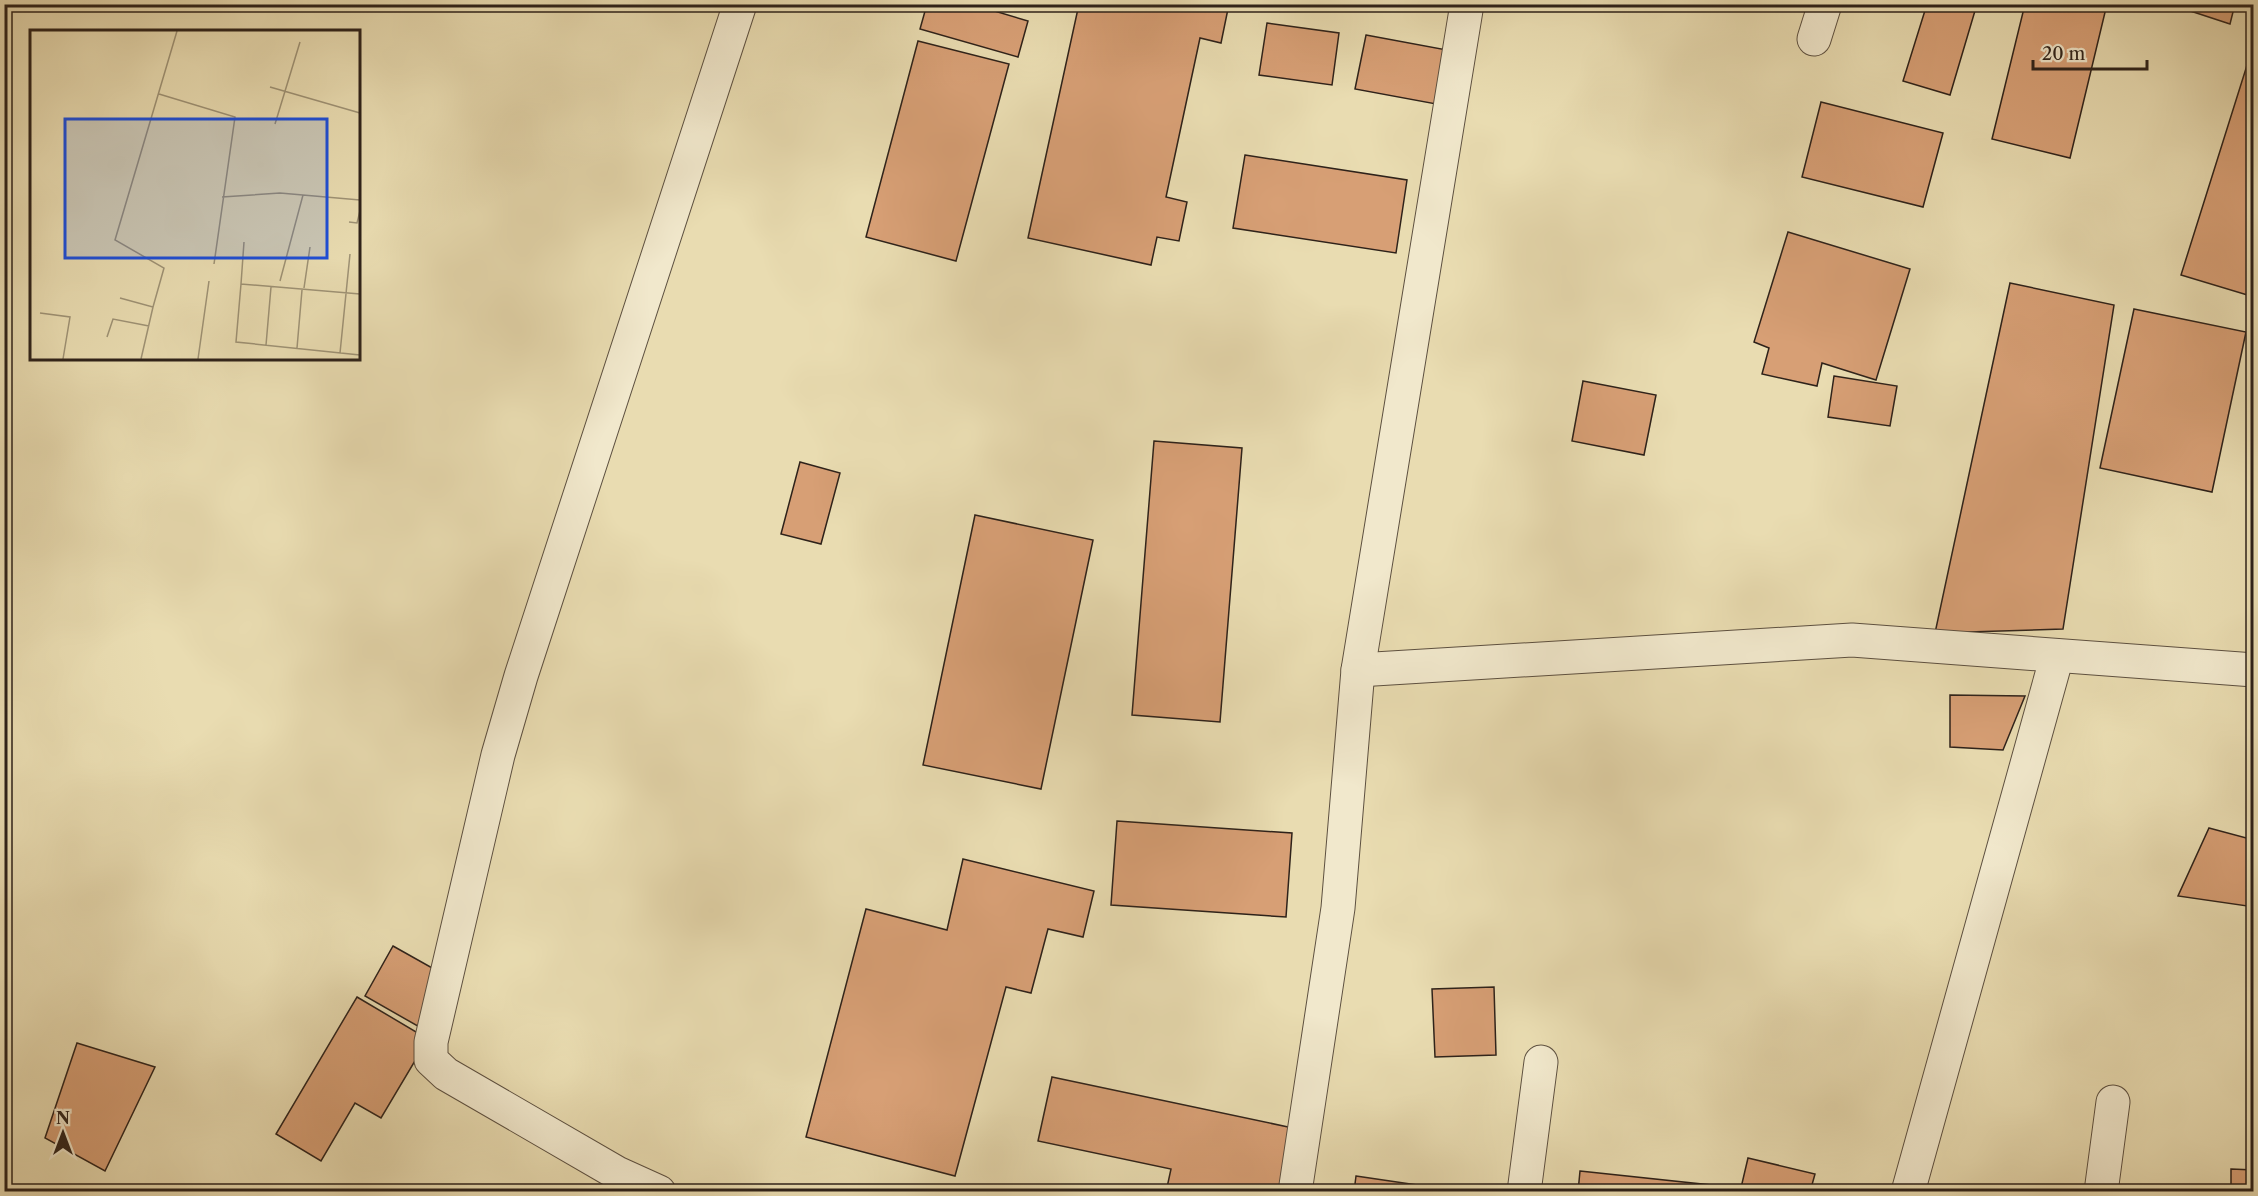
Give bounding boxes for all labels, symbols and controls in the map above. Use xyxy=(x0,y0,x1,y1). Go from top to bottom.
inset map xyxy=(30,30,360,360)
scale bar xyxy=(2033,33,2147,71)
text: 20 m xyxy=(2042,43,2086,65)
north arrow xyxy=(33,1103,93,1163)
text: N xyxy=(56,1108,70,1128)

